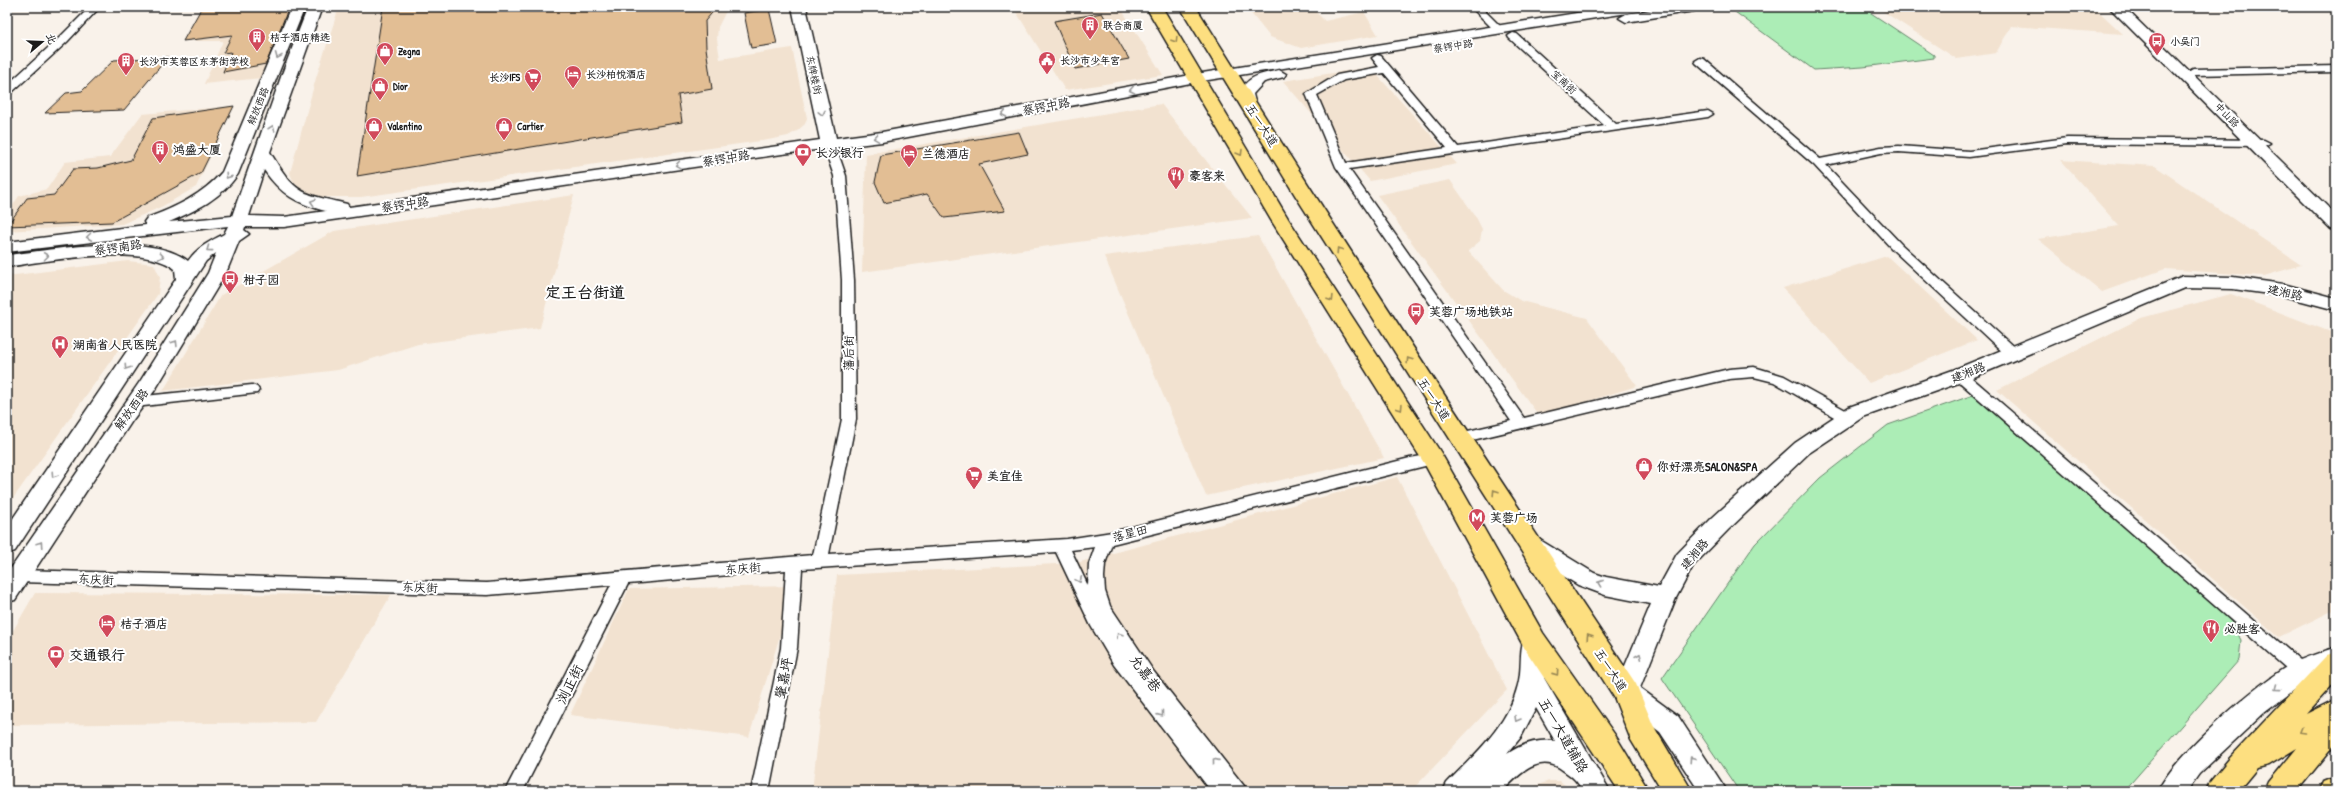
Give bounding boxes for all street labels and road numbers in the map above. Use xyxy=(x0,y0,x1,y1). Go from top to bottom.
street label: 蔡锷中路 xyxy=(1432,36,1474,56)
street label: 东牌楼街 xyxy=(803,54,825,96)
street label: 宝南街 xyxy=(1549,67,1579,97)
street label: 解放西路 xyxy=(244,85,272,127)
street label: 蔡锷中路 xyxy=(1021,93,1071,119)
street label: 五一大道 xyxy=(1242,100,1282,150)
street label: 中山路 xyxy=(2212,100,2242,130)
street label: 蔡锷中路 xyxy=(701,146,751,170)
street label: 蔡锷中路 xyxy=(380,192,430,216)
street label: 蔡锷南路 xyxy=(93,235,143,259)
street label: 建湘路 xyxy=(2266,280,2304,304)
street label: 藩后街 xyxy=(840,335,857,371)
street label: 建湘路 xyxy=(1948,357,1988,387)
street label: 五一大道 xyxy=(1414,374,1454,424)
street label: 解放西路 xyxy=(110,385,152,433)
street label: 落星田 xyxy=(1110,520,1150,546)
street label: 建湘路 xyxy=(1676,535,1712,573)
street label: 东庆街 xyxy=(724,558,762,578)
street label: 东庆街 xyxy=(78,570,114,588)
street label: 东庆街 xyxy=(402,578,438,596)
street label: 五一大道 xyxy=(1591,645,1631,695)
street label: 允嘉巷 xyxy=(1126,650,1167,696)
street label: 肇嘉坪 xyxy=(770,655,797,700)
street label: 浏正街 xyxy=(551,661,587,707)
street label: 五一大道辅路 xyxy=(1535,694,1593,776)

